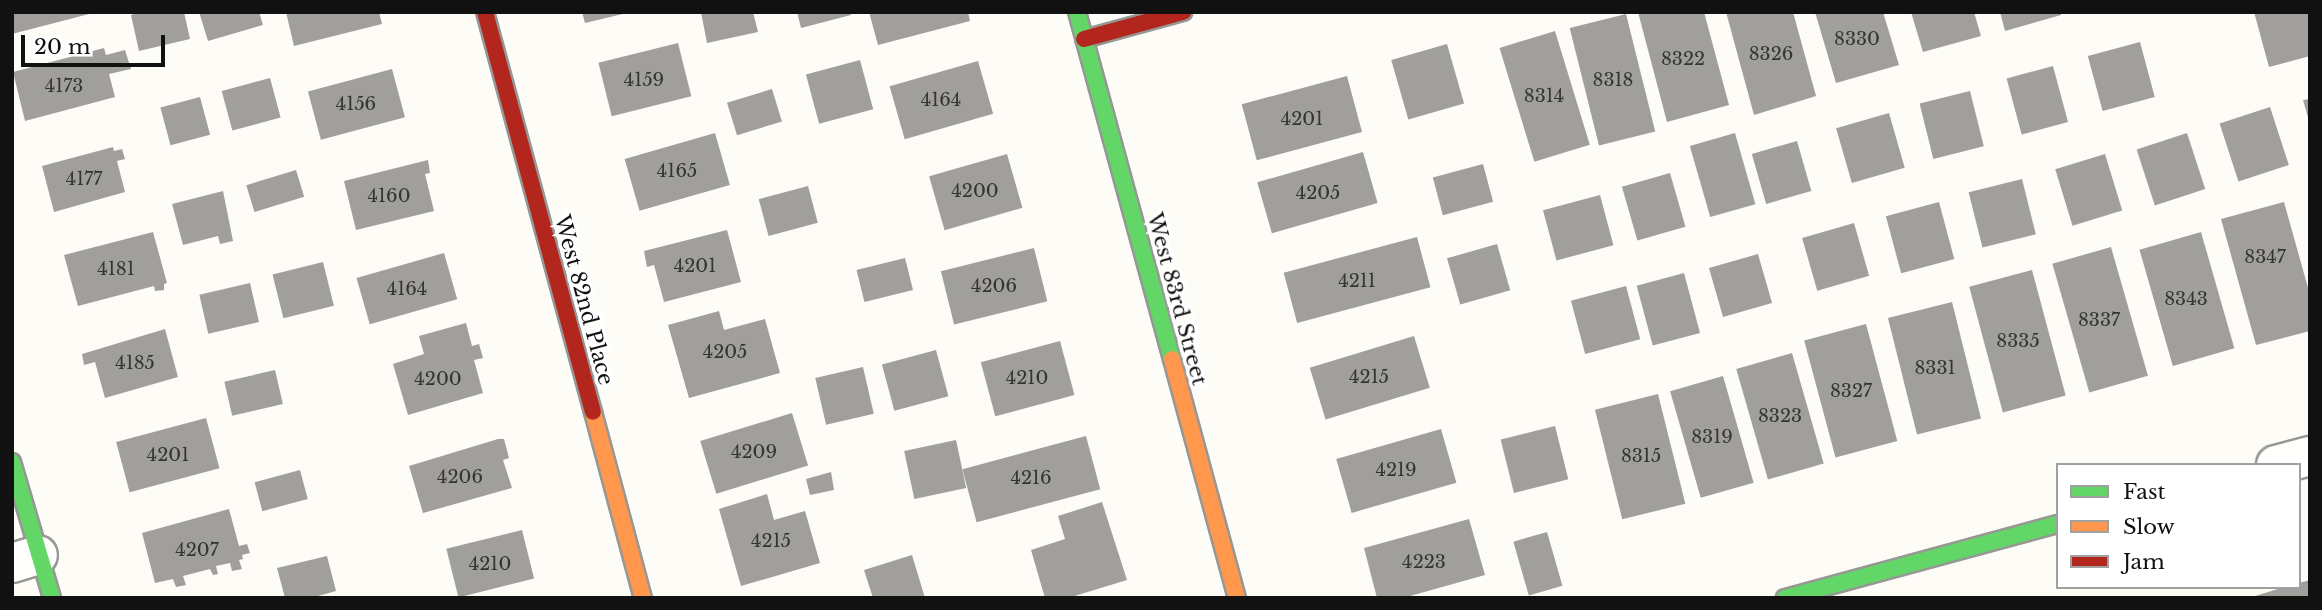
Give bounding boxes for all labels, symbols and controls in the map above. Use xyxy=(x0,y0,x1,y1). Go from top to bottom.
scale bar xyxy=(24,21,168,65)
house number: 8330 xyxy=(1834,28,1880,50)
text: 20 m xyxy=(34,34,91,60)
house number: 8326 xyxy=(1749,43,1793,65)
house number: 8322 xyxy=(1661,48,1705,70)
house number: 4159 xyxy=(624,69,664,91)
house number: 8318 xyxy=(1593,69,1633,91)
house number: 4173 xyxy=(45,75,83,97)
house number: 8314 xyxy=(1524,85,1564,107)
house number: 4164 xyxy=(921,89,961,111)
house number: 4156 xyxy=(336,93,376,115)
house number: 4201 xyxy=(1281,108,1323,130)
house number: 4165 xyxy=(657,160,697,182)
house number: 4177 xyxy=(66,168,102,190)
house number: 4200 xyxy=(951,180,999,202)
house number: 4205 xyxy=(1296,182,1340,204)
house number: 4160 xyxy=(368,185,410,207)
street label: West 83rd Street xyxy=(1142,210,1212,388)
street label: West 82nd Place xyxy=(549,212,619,388)
house number: 8347 xyxy=(2244,246,2286,268)
house number: 4201 xyxy=(674,255,716,277)
house number: 4181 xyxy=(97,258,135,280)
house number: 4211 xyxy=(1338,270,1376,292)
house number: 4206 xyxy=(971,275,1017,297)
house number: 4164 xyxy=(387,278,427,300)
house number: 8343 xyxy=(2164,288,2208,310)
house number: 8337 xyxy=(2078,309,2120,331)
house number: 8335 xyxy=(1996,330,2040,352)
house number: 4205 xyxy=(703,341,747,363)
house number: 4185 xyxy=(115,352,155,374)
house number: 8331 xyxy=(1914,357,1956,379)
house number: 4215 xyxy=(1349,366,1389,388)
house number: 4210 xyxy=(1006,367,1048,389)
house number: 4200 xyxy=(414,368,462,390)
house number: 8327 xyxy=(1830,380,1872,402)
house number: 8323 xyxy=(1758,405,1802,427)
house number: 8319 xyxy=(1691,426,1733,448)
house number: 4209 xyxy=(731,441,777,463)
house number: 4201 xyxy=(147,444,189,466)
house number: 8315 xyxy=(1621,445,1661,467)
house number: 4219 xyxy=(1375,459,1417,481)
legend xyxy=(2056,463,2301,589)
house number: 4206 xyxy=(437,466,483,488)
house number: 4216 xyxy=(1010,467,1052,489)
text: Fast xyxy=(2123,479,2165,505)
text: Slow xyxy=(2123,514,2175,540)
house number: 4215 xyxy=(751,530,791,552)
house number: 4207 xyxy=(175,539,219,561)
text: Jam xyxy=(2123,549,2165,575)
house number: 4223 xyxy=(1402,551,1446,573)
house number: 4210 xyxy=(469,553,511,575)

